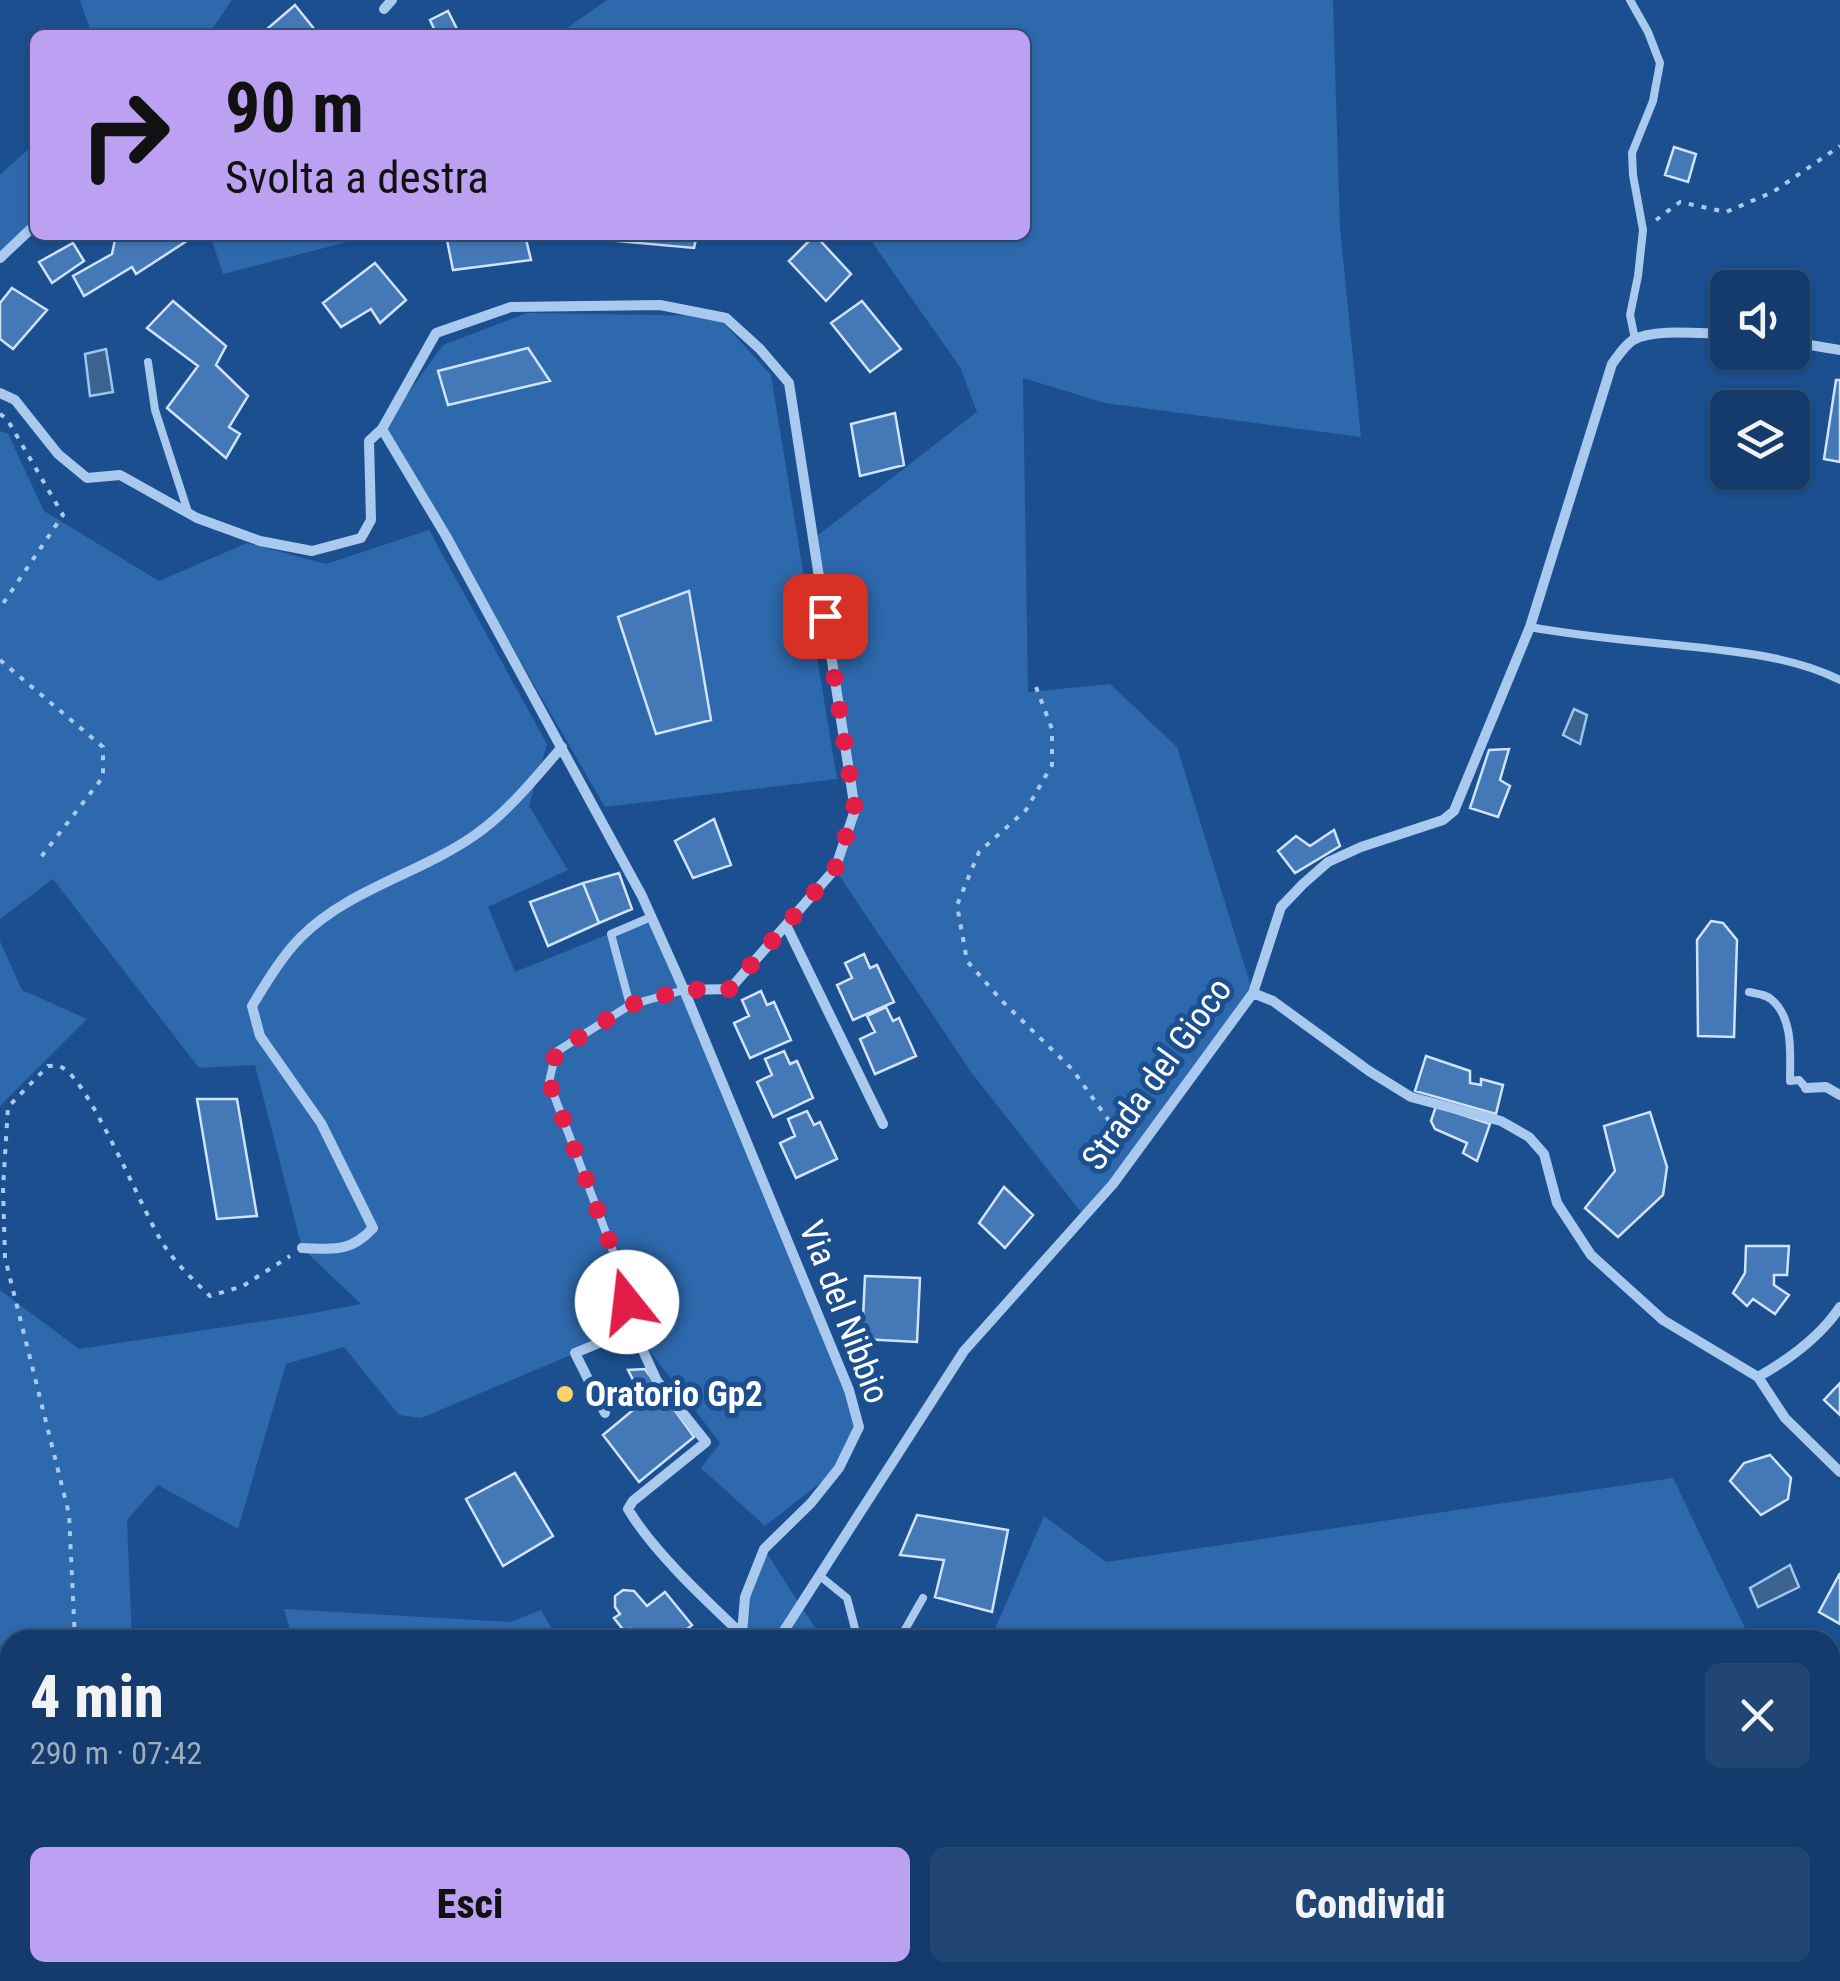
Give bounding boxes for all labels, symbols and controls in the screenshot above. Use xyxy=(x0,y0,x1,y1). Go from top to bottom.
text: 90 m xyxy=(225,67,364,149)
icon: right xyxy=(60,70,190,200)
text: Svolta a destra xyxy=(225,151,489,204)
map controls xyxy=(1710,270,1810,490)
button: sound xyxy=(1710,270,1810,370)
button: layers xyxy=(1710,390,1810,490)
pin xyxy=(783,574,868,659)
icon: arrive xyxy=(798,589,853,644)
street label: Strada del Gioco xyxy=(1074,970,1240,1178)
street label: Via del Nibbio xyxy=(790,1215,898,1409)
position arrow xyxy=(575,1250,679,1354)
place label: Oratorio Gp2 xyxy=(585,1374,763,1415)
marker: Oratorio Gp2 xyxy=(554,1383,576,1405)
text: 4 min xyxy=(30,1661,164,1732)
button: close xyxy=(1705,1663,1810,1768)
text: 290 m · 07:42 xyxy=(30,1734,202,1772)
button: Esci xyxy=(30,1847,910,1962)
button: Condividi xyxy=(930,1847,1810,1962)

